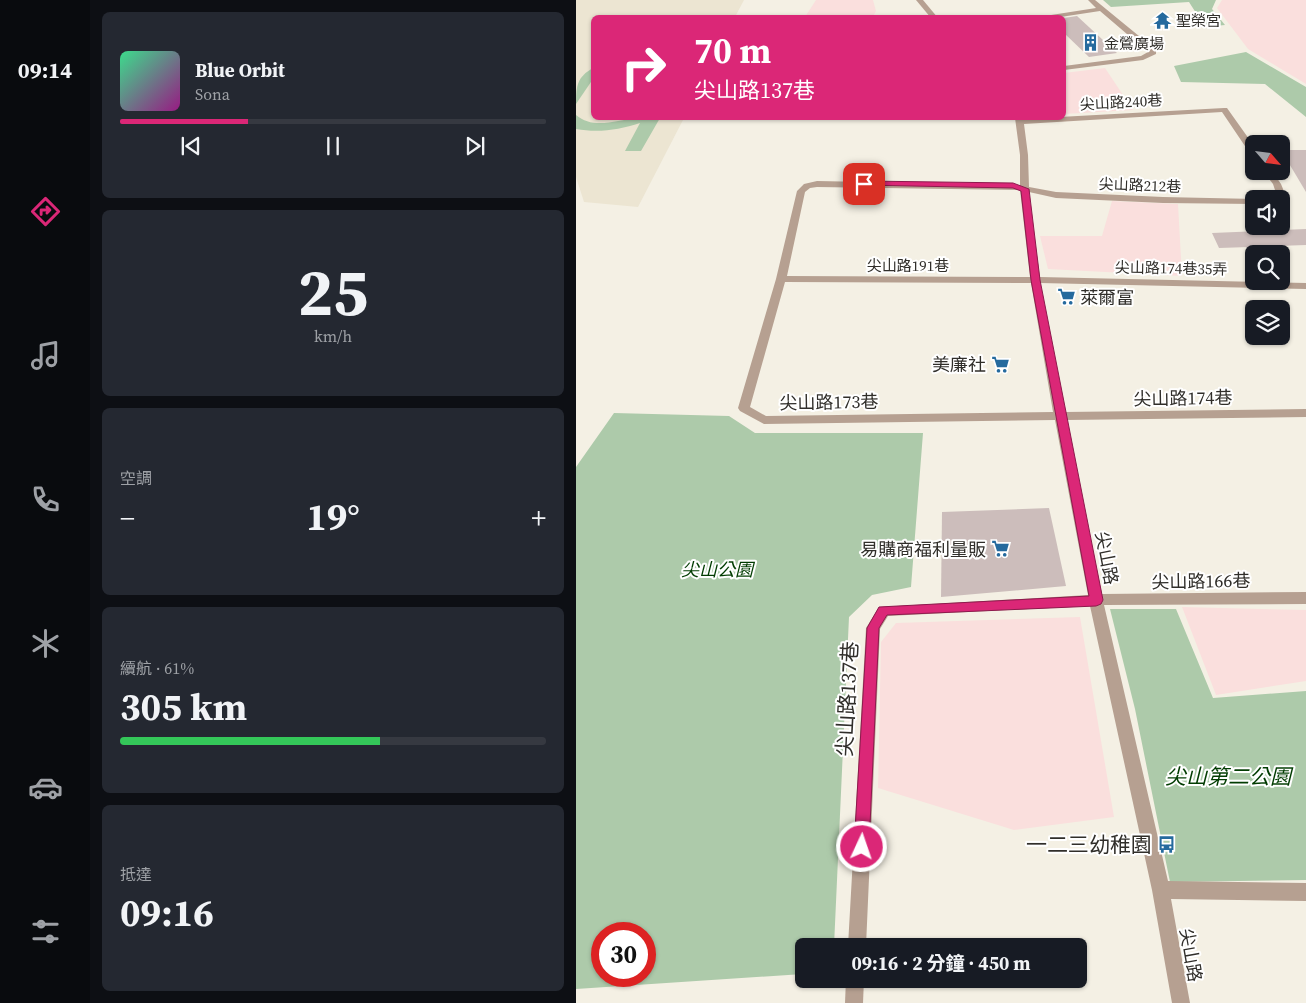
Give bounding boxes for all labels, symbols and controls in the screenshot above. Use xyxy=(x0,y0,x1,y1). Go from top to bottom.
temple icon: 聖榮宮 xyxy=(1152,10,1172,30)
place label: 聖榮宮 xyxy=(1176,10,1221,31)
text: 70 m xyxy=(694,27,771,75)
building icon: 金鶯廣場 xyxy=(1080,33,1100,53)
place label: 金鶯廣場 xyxy=(1104,33,1164,54)
icon: right xyxy=(611,35,676,100)
text: 09:14 xyxy=(18,55,72,85)
text: Blue Orbit xyxy=(195,57,285,83)
text: 尖山路137巷 xyxy=(694,75,815,105)
text: Sona xyxy=(195,83,230,105)
street label: 尖山路240巷 xyxy=(1079,89,1163,115)
icon: previous xyxy=(177,132,205,160)
icon: pause xyxy=(319,132,347,160)
icon: next xyxy=(461,132,489,160)
north arrow xyxy=(1245,135,1290,180)
map controls xyxy=(1245,135,1290,345)
pin xyxy=(843,163,885,205)
icon: arrive xyxy=(850,170,878,198)
street label: 尖山路212巷 xyxy=(1098,173,1182,197)
button: sound xyxy=(1245,190,1290,235)
icon: directions xyxy=(28,194,63,229)
button: search xyxy=(1245,245,1290,290)
text: 25 xyxy=(298,248,368,337)
street label: 尖山路191巷 xyxy=(867,255,949,276)
street label: 尖山路174巷35弄 xyxy=(1115,257,1227,279)
place label: 萊爾富 xyxy=(1080,285,1134,310)
supermarket icon: 萊爾富 xyxy=(1056,287,1076,307)
button: layers xyxy=(1245,300,1290,345)
text: km/h xyxy=(314,325,352,347)
icon: music xyxy=(28,338,63,373)
place label: 美廉社 xyxy=(932,352,986,377)
supermarket icon: 美廉社 xyxy=(990,354,1010,374)
street label: 尖山路174巷 xyxy=(1133,385,1233,411)
street label: 尖山路173巷 xyxy=(779,389,879,415)
text: 空調 xyxy=(120,467,152,489)
icon: phone xyxy=(28,482,63,517)
text: 19° xyxy=(306,491,360,543)
text: − xyxy=(120,499,135,537)
text: + xyxy=(531,499,546,537)
street label: 尖山路 xyxy=(1090,529,1124,587)
place label: 易購商福利量販 xyxy=(860,537,986,562)
supermarket icon: 易購商福利量販 xyxy=(990,539,1010,559)
park label: 尖山公園 xyxy=(681,557,756,582)
street label: 尖山路166巷 xyxy=(1151,568,1251,594)
icon: climate xyxy=(28,626,63,661)
street label: 尖山路137巷 xyxy=(829,641,865,757)
text: 續航 · 61% xyxy=(120,657,194,679)
text: 305 km xyxy=(120,681,247,733)
park label: 尖山第二公園 xyxy=(1165,762,1294,791)
icon: car xyxy=(28,770,63,805)
position arrow xyxy=(835,820,887,872)
place label: 一二三幼稚園 xyxy=(1026,830,1152,859)
bus stop icon: 一二三幼稚園 xyxy=(1156,834,1176,854)
text: 抵達 xyxy=(120,863,152,885)
text: 09:16 xyxy=(120,887,214,939)
icon: filters xyxy=(28,914,63,949)
speed limit sign: 30 xyxy=(591,922,656,987)
street label: 尖山路 xyxy=(1174,926,1208,984)
text: 09:16 · 2 分鐘 · 450 m xyxy=(851,950,1031,976)

